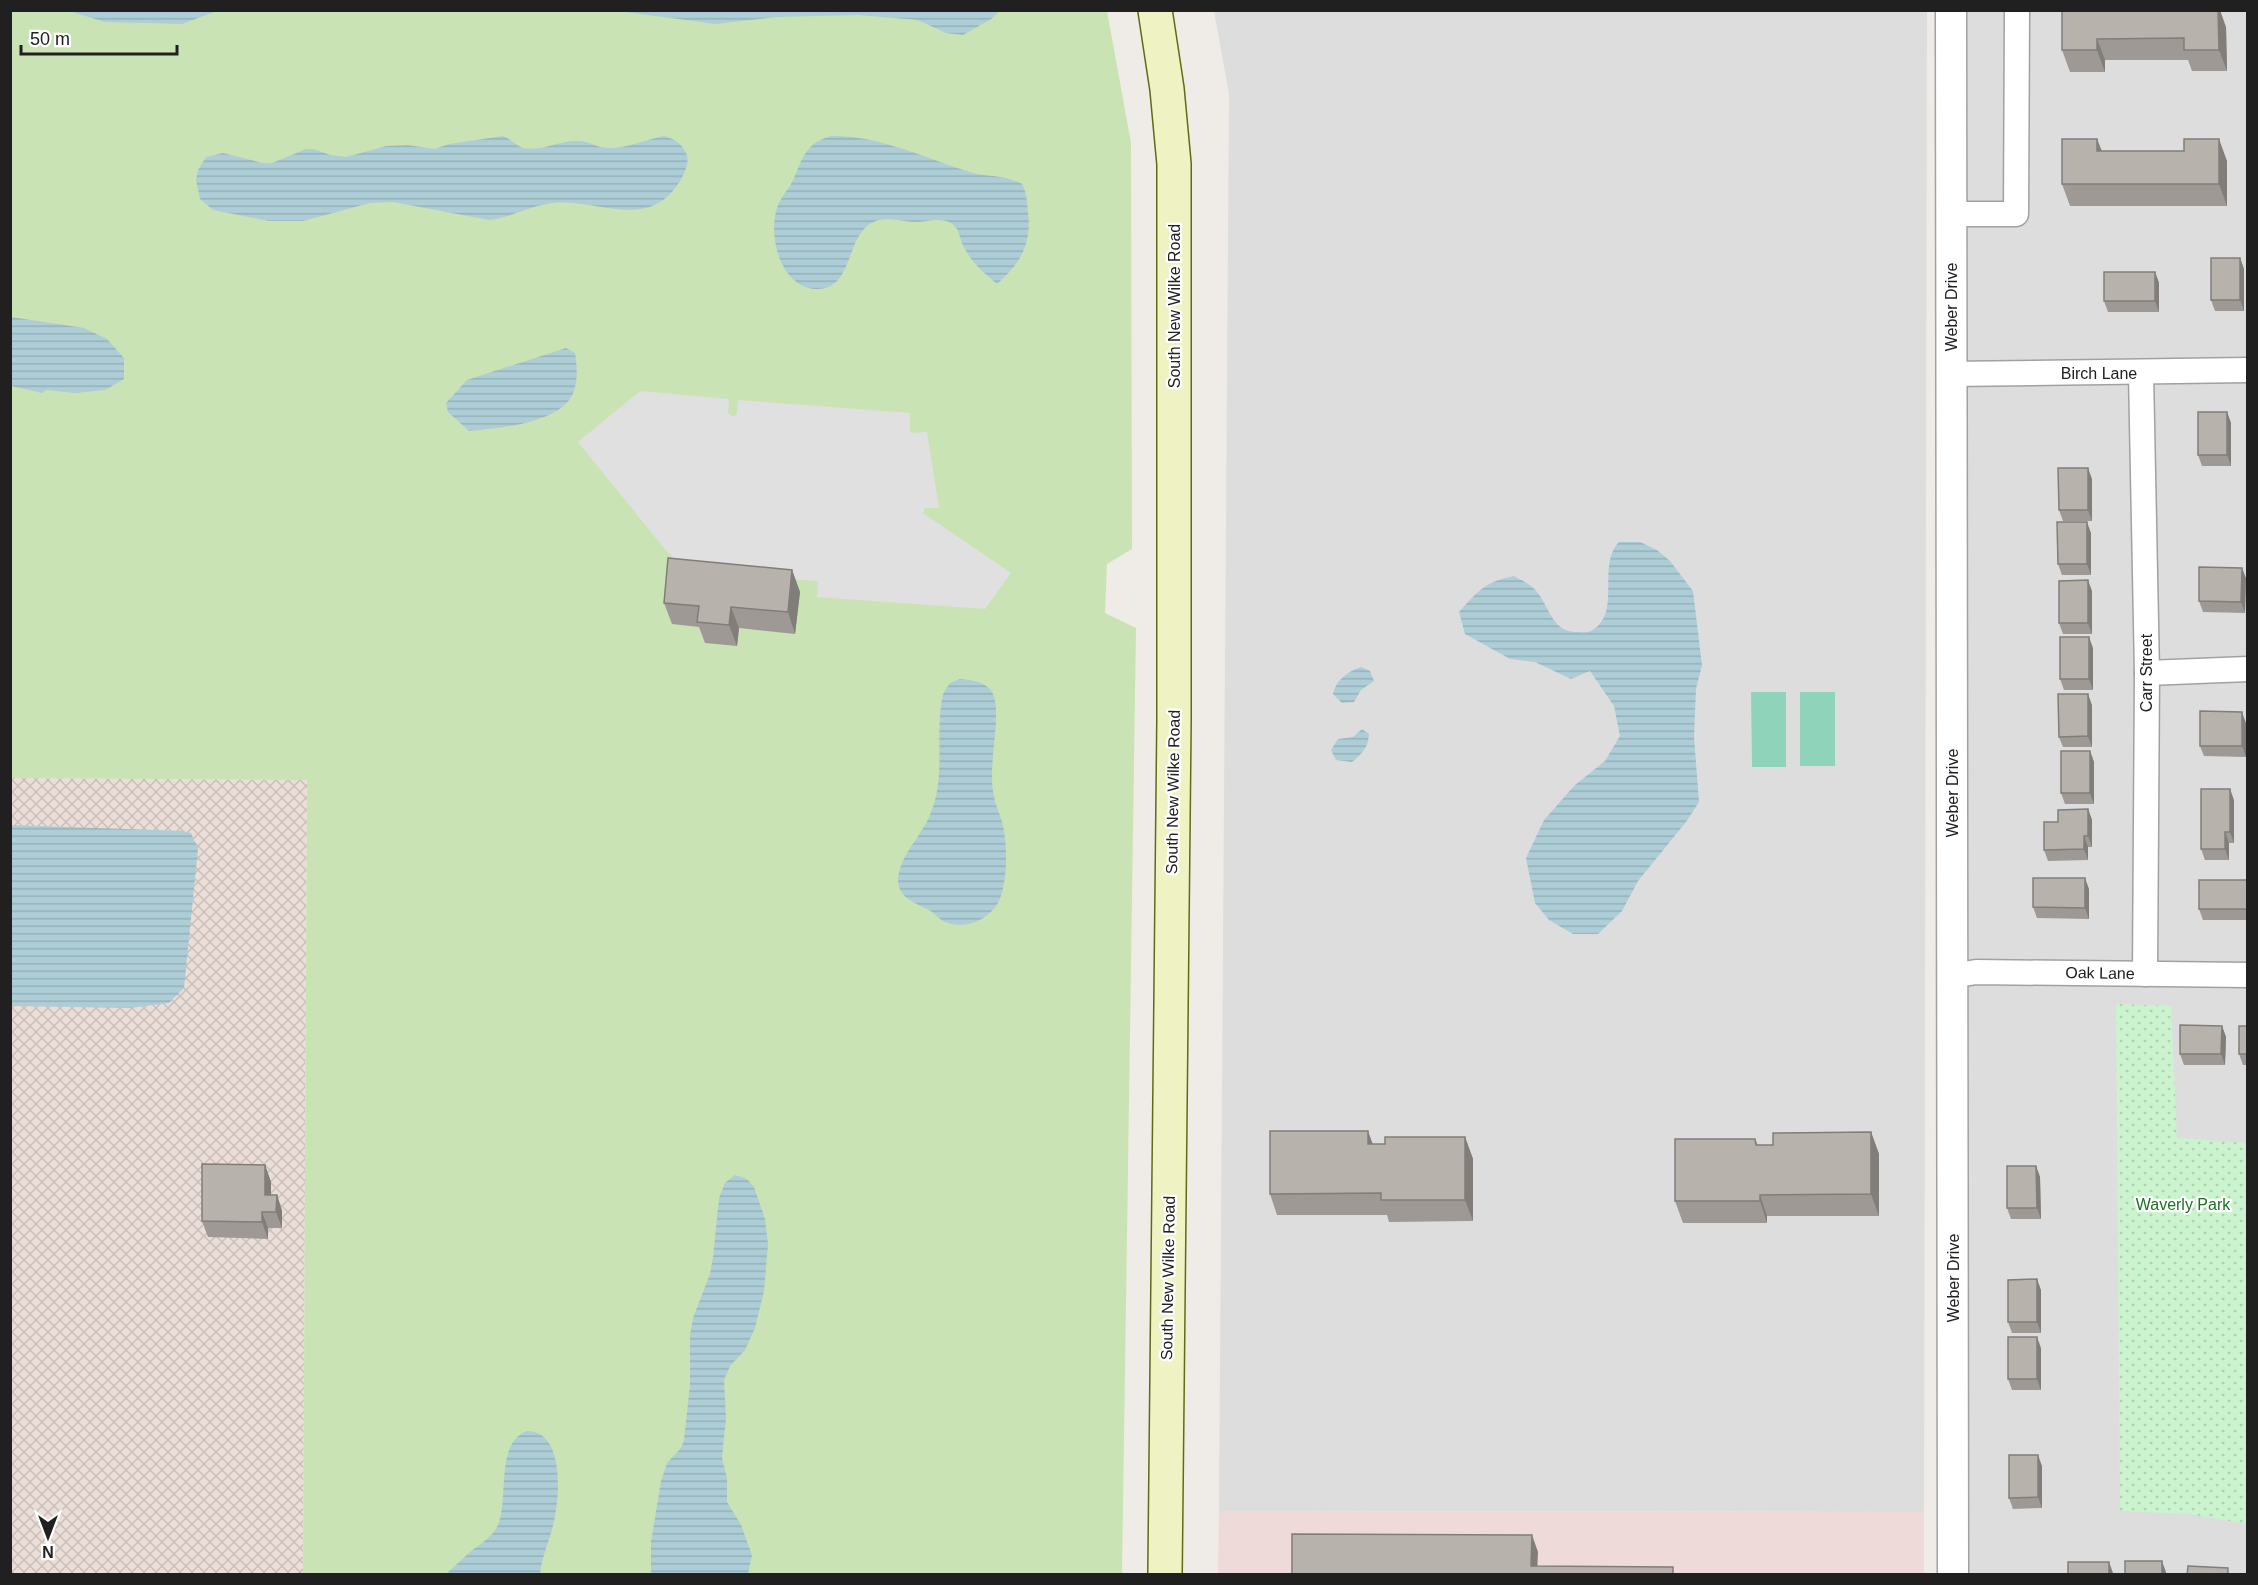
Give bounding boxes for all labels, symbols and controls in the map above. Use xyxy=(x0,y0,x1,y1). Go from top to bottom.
scale bar xyxy=(21,18,177,56)
text: 50 m xyxy=(30,29,70,49)
street label: South New Wilke Road xyxy=(1166,224,1183,388)
street label: Weber Drive xyxy=(1943,263,1960,351)
street label: Birch Lane xyxy=(2061,365,2137,382)
street label: Carr Street xyxy=(2138,633,2155,712)
street label: South New Wilke Road xyxy=(1163,710,1183,874)
street label: Weber Drive xyxy=(1944,749,1961,837)
street label: Oak Lane xyxy=(2065,964,2135,982)
street label: South New Wilke Road xyxy=(1158,1196,1178,1360)
park label: Waverly Park xyxy=(2136,1196,2231,1213)
street label: Weber Drive xyxy=(1945,1234,1962,1322)
north arrow xyxy=(18,1507,78,1567)
text: N xyxy=(42,1543,54,1560)

